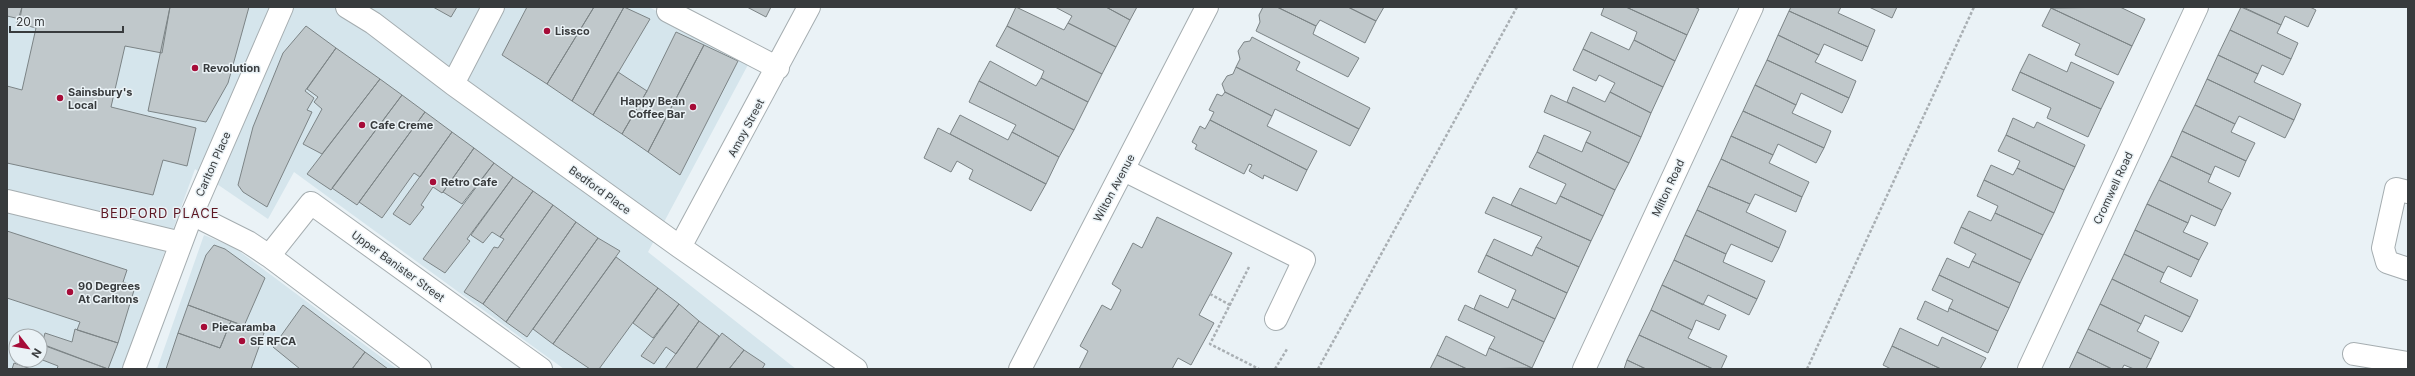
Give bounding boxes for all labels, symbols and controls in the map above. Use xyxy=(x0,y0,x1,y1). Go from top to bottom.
scale bar xyxy=(10,8,123,34)
text: 20 m xyxy=(16,14,45,29)
place label: Lissco xyxy=(555,24,590,38)
marker: Lissco xyxy=(542,26,552,36)
place label: Revolution xyxy=(203,61,260,75)
marker: Revolution xyxy=(190,63,200,73)
place label: Sainsbury's Local xyxy=(68,85,132,112)
marker: Sainsbury's Local xyxy=(55,93,65,103)
place label: Happy Bean Coffee Bar xyxy=(620,94,686,121)
street label: Amoy Street xyxy=(725,96,767,160)
marker: Happy Bean Coffee Bar xyxy=(688,102,698,112)
place label: Cafe Creme xyxy=(370,118,434,132)
marker: Cafe Creme xyxy=(357,120,367,130)
street label: Carlton Place xyxy=(192,129,234,199)
street label: Cromwell Road xyxy=(2090,150,2136,226)
street label: Wilton Avenue xyxy=(1090,152,1138,224)
street label: Milton Road xyxy=(1649,157,1687,219)
street label: Bedford Place xyxy=(566,163,634,217)
place label: Retro Cafe xyxy=(441,175,498,189)
marker: Retro Cafe xyxy=(428,177,438,187)
district label: BEDFORD PLACE xyxy=(100,205,220,221)
street label: Upper Banister Street xyxy=(349,227,448,305)
place label: 90 Degrees At Carltons xyxy=(78,279,140,306)
marker: 90 Degrees At Carltons xyxy=(65,287,75,297)
place label: Piecaramba xyxy=(212,320,276,334)
marker: Piecaramba xyxy=(199,322,209,332)
north arrow xyxy=(8,328,48,368)
place label: SE RFCA xyxy=(250,334,296,348)
marker: SE RFCA xyxy=(237,336,247,346)
text: N xyxy=(28,346,45,360)

